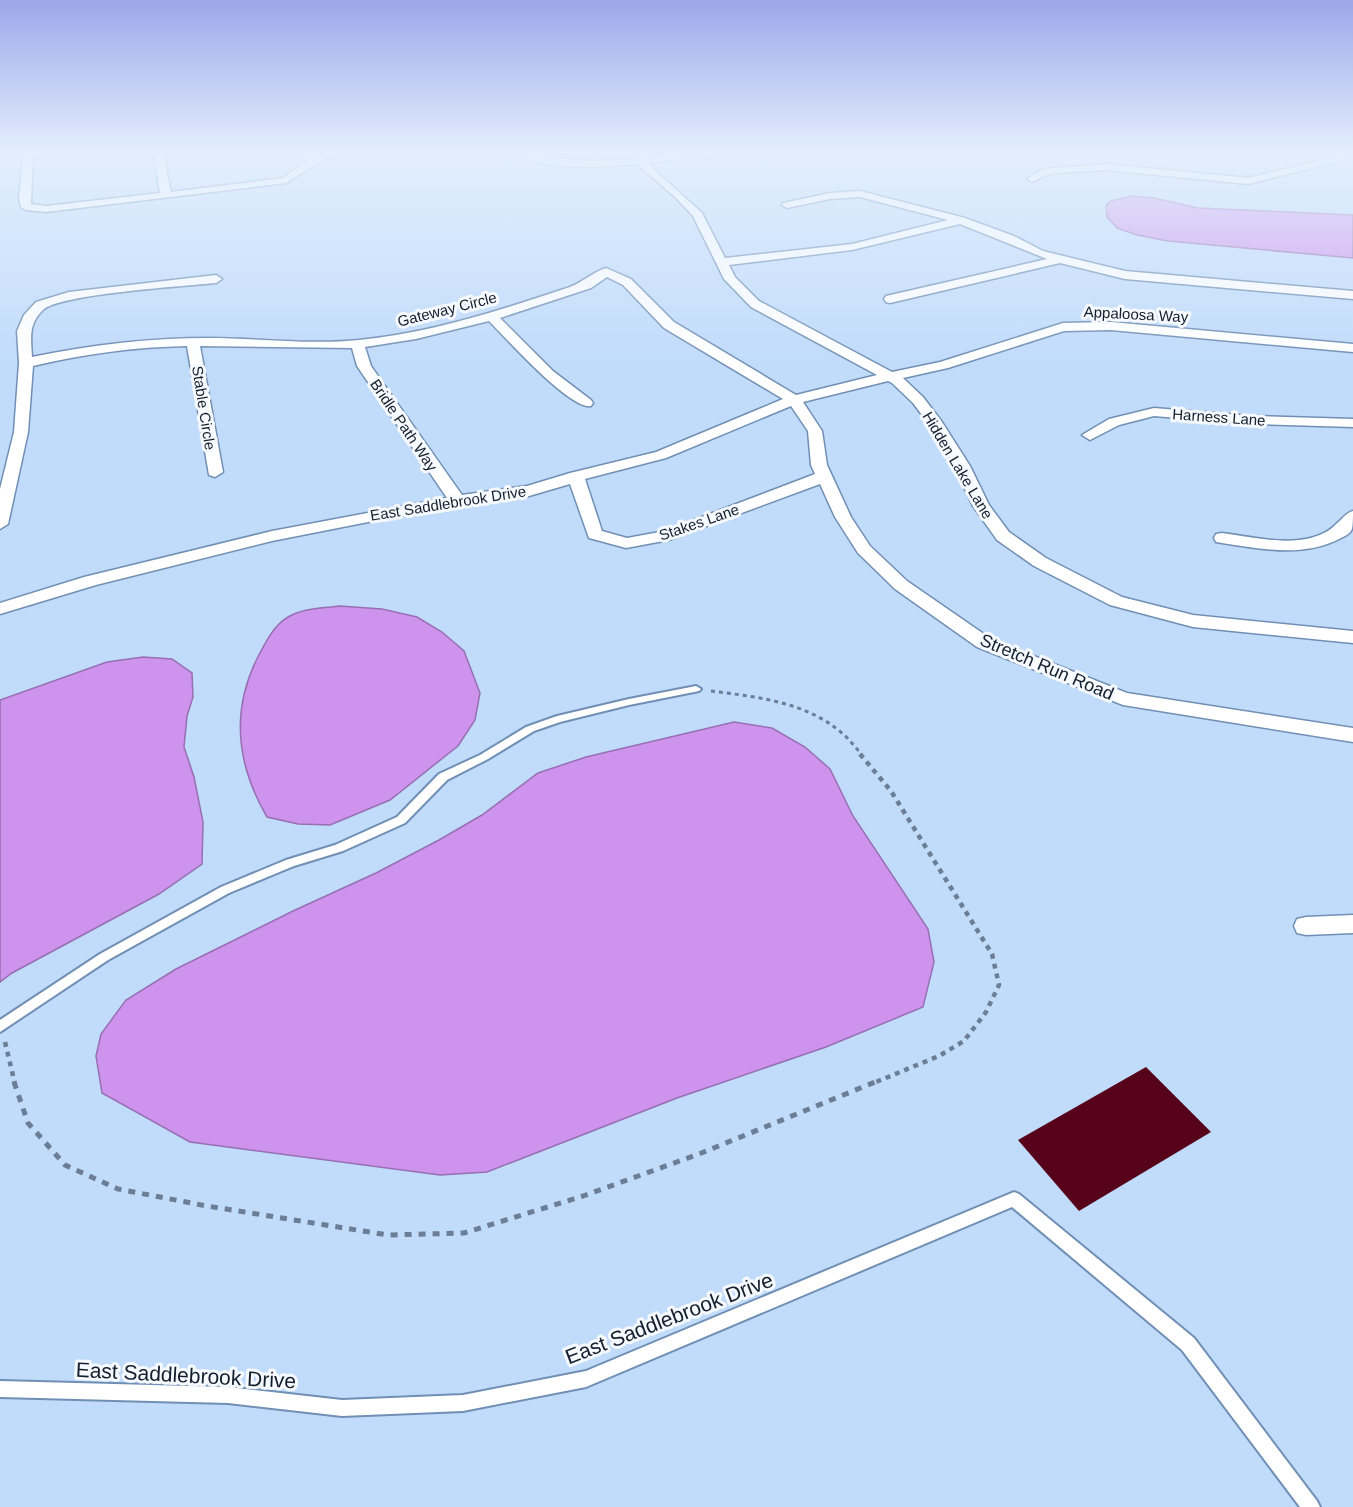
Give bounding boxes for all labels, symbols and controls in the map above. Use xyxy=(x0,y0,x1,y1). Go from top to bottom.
street label: Gateway Circle xyxy=(396,288,498,330)
street label: Appaloosa Way xyxy=(1083,303,1189,325)
street label: Stable Circle xyxy=(189,365,219,451)
street label: Bridle Path Way xyxy=(367,376,441,475)
street label: Harness Lane xyxy=(1172,405,1266,429)
street label: Hidden Lake Lane xyxy=(919,408,997,522)
street label: East Saddlebrook Drive xyxy=(369,482,527,524)
street label: Stakes Lane xyxy=(657,500,741,544)
street label: Stretch Run Road xyxy=(977,630,1117,704)
street label: East Saddlebrook Drive xyxy=(562,1268,776,1368)
street label: East Saddlebrook Drive xyxy=(75,1358,297,1392)

